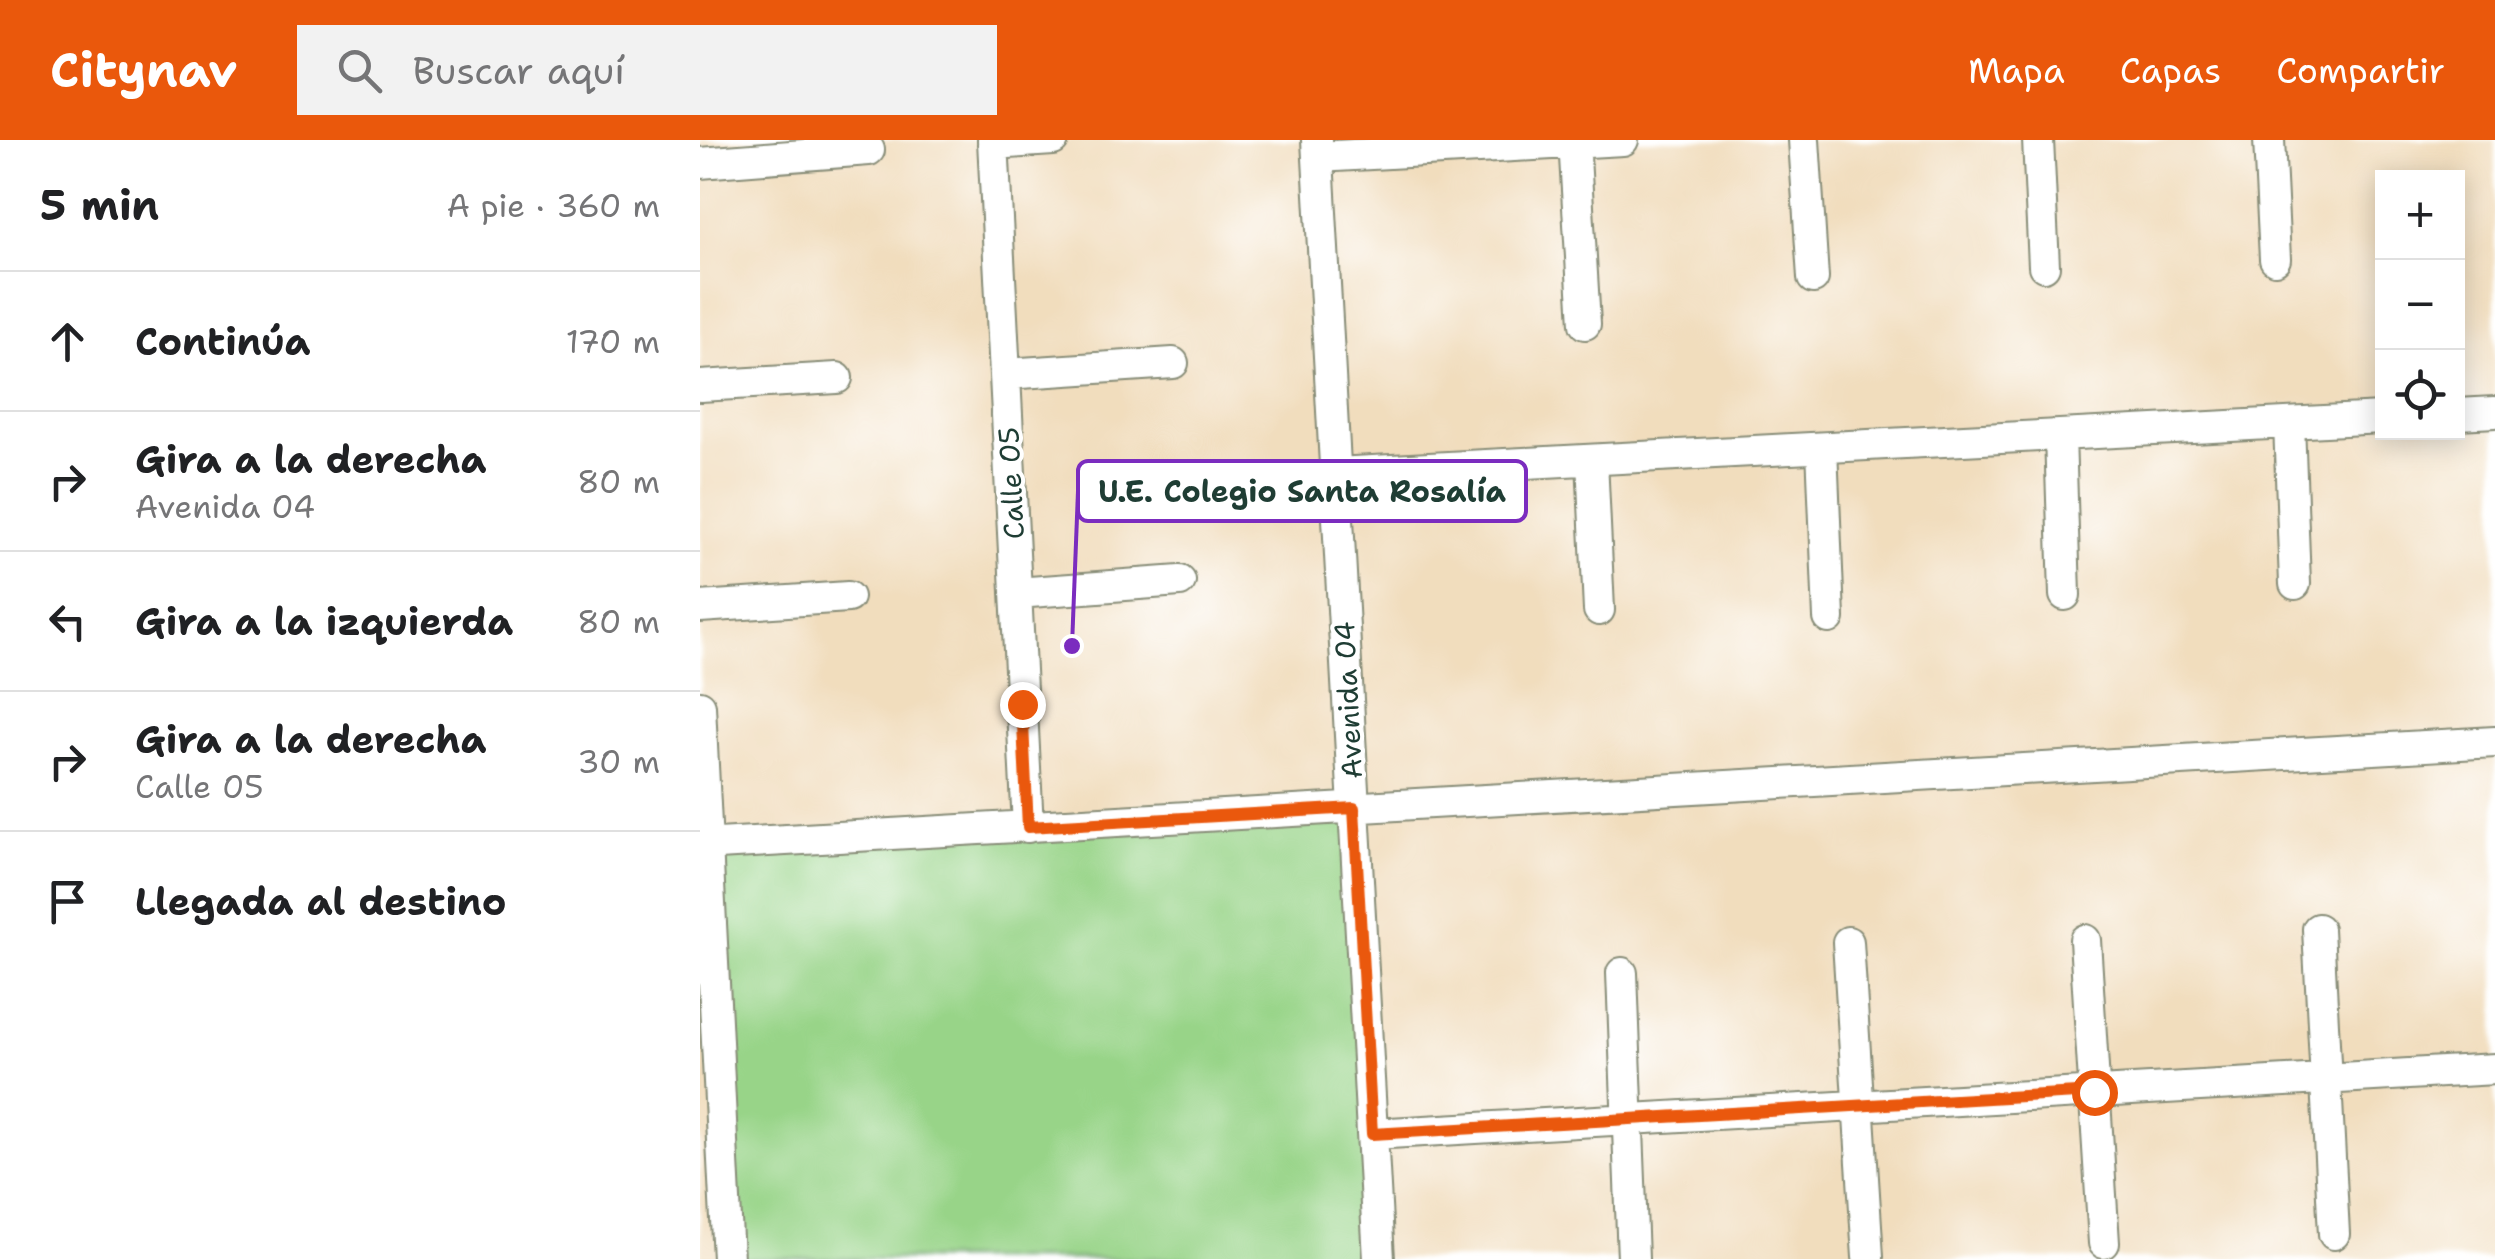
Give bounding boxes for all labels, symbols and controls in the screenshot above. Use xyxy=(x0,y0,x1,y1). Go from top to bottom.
search box xyxy=(297,25,997,115)
text: Citynav xyxy=(50,38,237,102)
icon: search xyxy=(332,43,387,98)
text: Buscar aquí xyxy=(412,45,625,96)
text: Mapa xyxy=(1968,47,2065,94)
text: Capas xyxy=(2120,47,2221,94)
text: Compartir xyxy=(2276,47,2445,94)
map controls xyxy=(2375,170,2465,440)
button: + xyxy=(2375,170,2465,260)
text: 5 min xyxy=(40,177,159,233)
text: A pie · 360 m xyxy=(447,184,660,227)
button: − xyxy=(2375,260,2465,350)
icon: ahead xyxy=(40,314,95,369)
text: Continúa xyxy=(135,316,310,367)
text: 170 m xyxy=(566,320,660,363)
button: locate xyxy=(2375,350,2465,440)
street label: Calle 05 xyxy=(989,426,1033,540)
text: Gira a la derecha xyxy=(135,434,487,485)
icon: right xyxy=(40,454,95,509)
text: 80 m xyxy=(577,460,660,503)
callout: U.E. Colegio Santa Rosalía xyxy=(1078,461,1526,521)
text: U.E. Colegio Santa Rosalía xyxy=(1098,471,1507,512)
text: Avenida 04 xyxy=(135,485,315,528)
icon: left xyxy=(40,594,95,649)
text: Gira a la izquierda xyxy=(135,596,513,647)
text: 80 m xyxy=(577,600,660,643)
street label: Avenida 04 xyxy=(1325,620,1371,780)
route end xyxy=(1000,682,1046,728)
text: Gira a la derecha xyxy=(135,714,487,765)
icon: right xyxy=(40,734,95,789)
text: 30 m xyxy=(577,740,660,783)
text: Calle 05 xyxy=(135,765,264,808)
icon: arrive xyxy=(40,874,95,929)
text: Llegada al destino xyxy=(135,876,506,927)
route start xyxy=(2072,1070,2118,1116)

